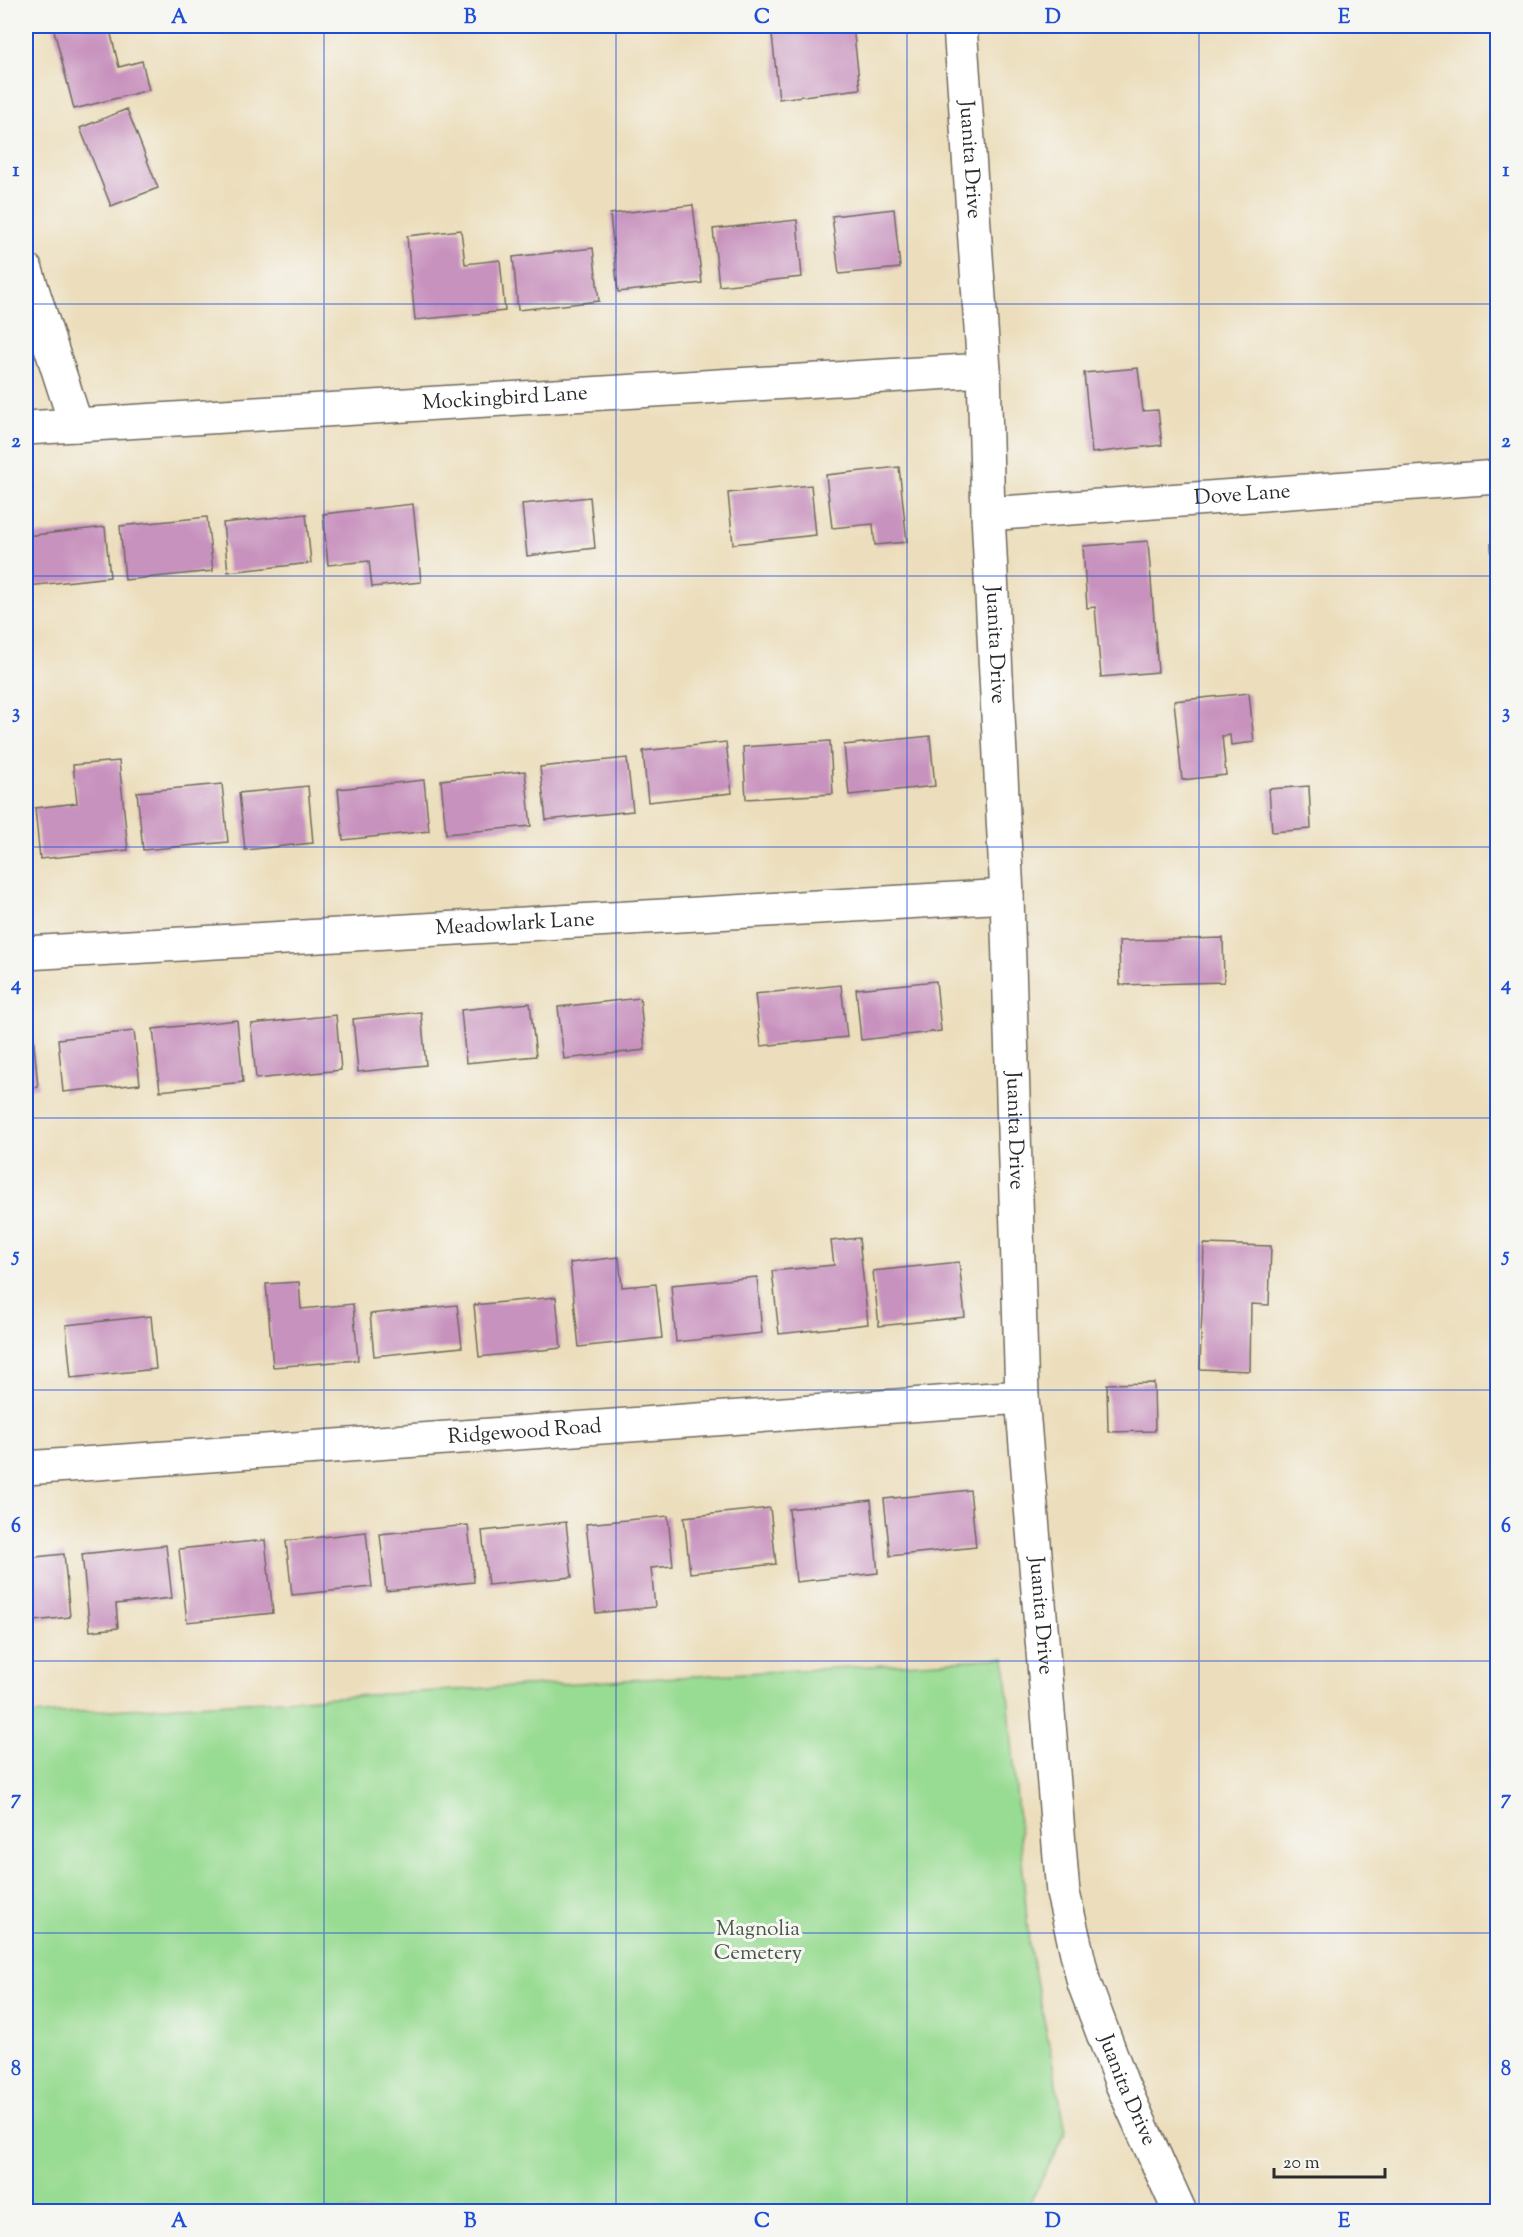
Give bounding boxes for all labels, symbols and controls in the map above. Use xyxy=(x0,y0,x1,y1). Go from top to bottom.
text: A xyxy=(171,4,188,33)
text: B xyxy=(464,4,477,33)
text: C xyxy=(754,4,770,33)
text: D xyxy=(1045,4,1061,33)
text: E xyxy=(1338,4,1351,33)
street label: Juanita Drive xyxy=(950,99,988,220)
text: 1 xyxy=(13,157,20,186)
text: 1 xyxy=(1503,157,1510,186)
street label: Mockingbird Lane xyxy=(422,379,589,419)
text: 2 xyxy=(11,428,21,457)
text: 2 xyxy=(1501,428,1511,457)
street label: Dove Lane xyxy=(1193,477,1292,514)
street label: Juanita Drive xyxy=(977,584,1012,705)
text: 3 xyxy=(12,699,20,728)
text: 3 xyxy=(1502,699,1510,728)
street label: Meadowlark Lane xyxy=(435,905,596,944)
text: 4 xyxy=(10,971,21,1000)
text: 4 xyxy=(1500,971,1511,1000)
street label: Juanita Drive xyxy=(997,1070,1031,1190)
text: 5 xyxy=(11,1242,20,1271)
text: 5 xyxy=(1501,1242,1510,1271)
street label: Ridgewood Road xyxy=(447,1412,603,1453)
text: 6 xyxy=(11,1513,21,1542)
text: 6 xyxy=(1501,1513,1511,1542)
street label: Juanita Drive xyxy=(1020,1555,1060,1676)
text: 7 xyxy=(11,1785,22,1814)
text: 7 xyxy=(1501,1785,1512,1814)
park label: Magnolia Cemetery xyxy=(714,1915,803,1969)
street label: Juanita Drive xyxy=(1089,2029,1163,2151)
text: 8 xyxy=(11,2056,21,2085)
text: 8 xyxy=(1501,2056,1511,2085)
scale bar xyxy=(1274,2141,1385,2179)
text: 20 m xyxy=(1283,2151,1320,2177)
text: A xyxy=(171,2208,188,2237)
text: B xyxy=(464,2208,477,2237)
text: C xyxy=(754,2208,770,2237)
text: D xyxy=(1045,2208,1061,2237)
text: E xyxy=(1338,2208,1351,2237)

